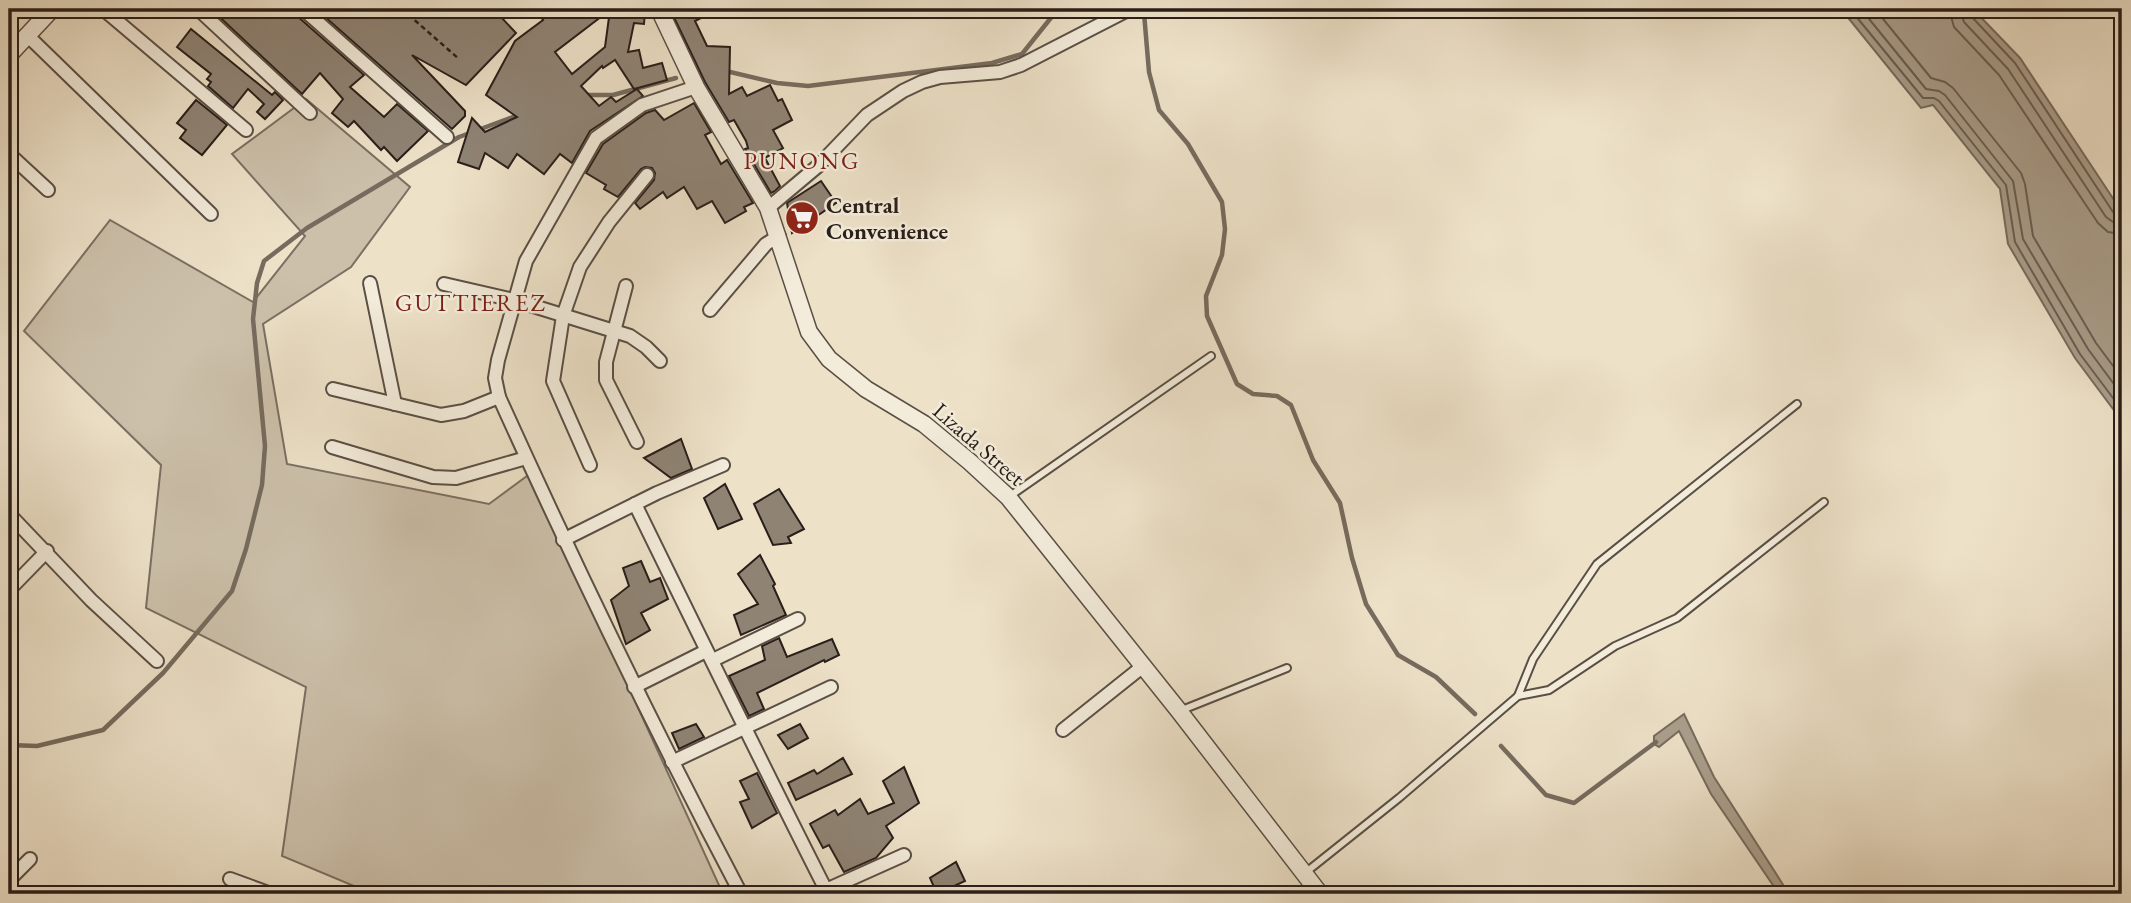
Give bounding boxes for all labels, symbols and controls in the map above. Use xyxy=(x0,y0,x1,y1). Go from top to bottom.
district label: PUNONG xyxy=(744,145,860,176)
place label: Central Convenience xyxy=(826,190,948,246)
supermarket icon: Central Convenience xyxy=(783,199,821,237)
district label: GUTTIEREZ xyxy=(395,287,547,318)
street label: Lizada Street xyxy=(927,396,1032,493)

